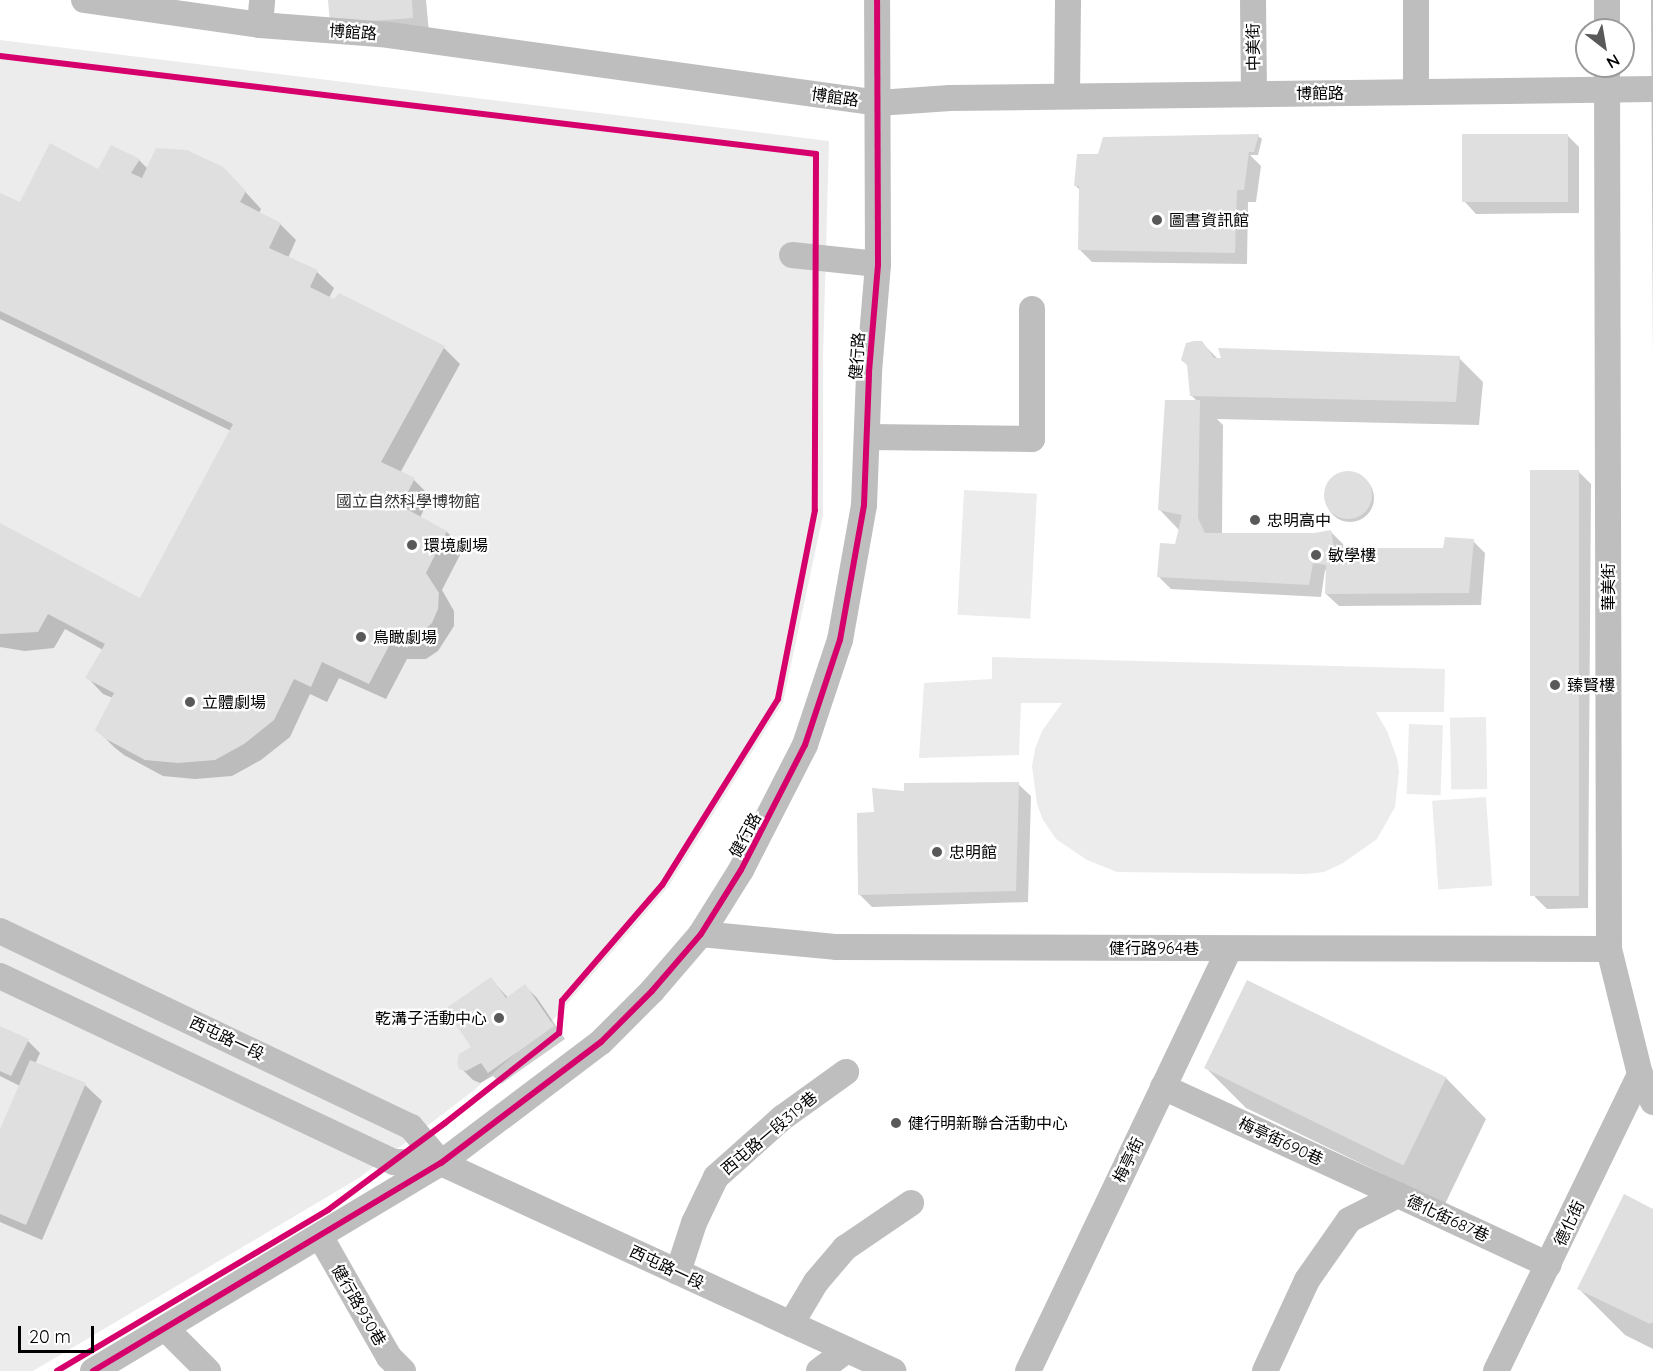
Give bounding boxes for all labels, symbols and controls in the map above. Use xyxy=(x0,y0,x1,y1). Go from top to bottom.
north arrow xyxy=(1575,18,1635,78)
street label: 博館路 xyxy=(328,21,378,43)
street label: 中美街 xyxy=(1243,23,1263,71)
text: N xyxy=(1603,50,1623,73)
street label: 博館路 xyxy=(1296,83,1344,103)
street label: 博館路 xyxy=(810,84,860,110)
place label: 圖書資訊館 xyxy=(1169,210,1249,230)
marker: 圖書資訊館 xyxy=(1150,213,1164,227)
street label: 健行路 xyxy=(846,331,868,381)
park label: 國立自然科學博物館 xyxy=(336,491,480,511)
place label: 忠明高中 xyxy=(1267,510,1331,530)
marker: 忠明高中 xyxy=(1248,513,1262,527)
place label: 環境劇場 xyxy=(424,535,488,555)
marker: 環境劇場 xyxy=(405,538,419,552)
place label: 敏學樓 xyxy=(1328,545,1376,565)
marker: 敏學樓 xyxy=(1309,548,1323,562)
street label: 華美街 xyxy=(1598,563,1618,611)
place label: 鳥瞰劇場 xyxy=(373,627,437,647)
marker: 鳥瞰劇場 xyxy=(354,630,368,644)
place label: 臻賢樓 xyxy=(1567,675,1615,695)
marker: 臻賢樓 xyxy=(1548,678,1562,692)
place label: 立體劇場 xyxy=(202,692,266,712)
marker: 立體劇場 xyxy=(183,695,197,709)
street label: 健行路 xyxy=(725,809,765,861)
place label: 忠明館 xyxy=(949,842,997,862)
marker: 忠明館 xyxy=(930,845,944,859)
street label: 健行路964巷 xyxy=(1109,938,1199,958)
place label: 乾溝子活動中心 xyxy=(375,1008,487,1028)
marker: 乾溝子活動中心 xyxy=(492,1011,506,1025)
street label: 西屯路一段 xyxy=(187,1012,267,1064)
street label: 西屯路一段319巷 xyxy=(717,1087,821,1179)
place label: 健行明新聯合活動中心 xyxy=(908,1113,1068,1133)
street label: 梅亭街690巷 xyxy=(1236,1113,1326,1169)
marker: 健行明新聯合活動中心 xyxy=(889,1116,903,1130)
street label: 梅亭街 xyxy=(1109,1134,1147,1186)
street label: 德化街687巷 xyxy=(1404,1190,1492,1246)
street label: 德化街 xyxy=(1550,1197,1588,1249)
street label: 西屯路一段 xyxy=(627,1241,707,1293)
street label: 健行路930巷 xyxy=(328,1261,390,1349)
scale bar xyxy=(21,1314,98,1352)
text: 20 m xyxy=(29,1325,71,1348)

